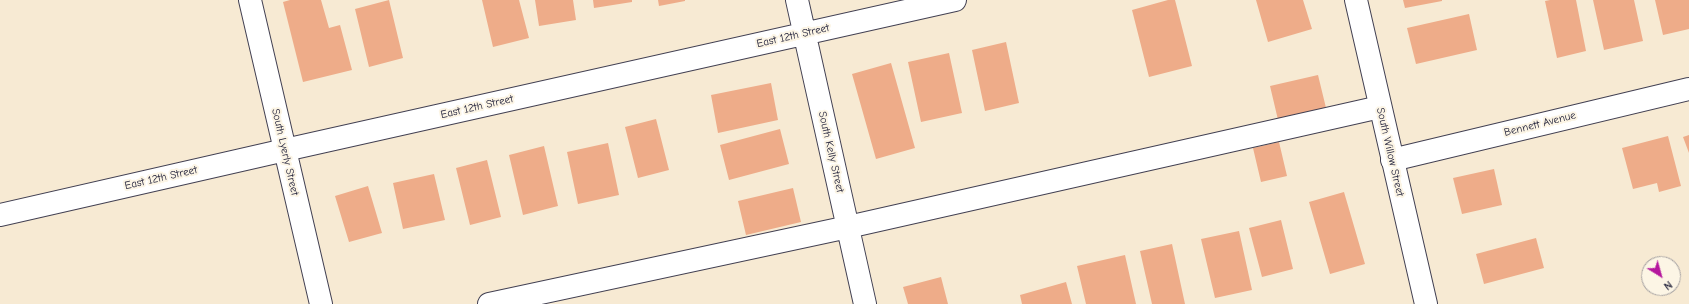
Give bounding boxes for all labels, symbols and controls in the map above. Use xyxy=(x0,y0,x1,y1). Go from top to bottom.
street label: East 12th Street xyxy=(755,21,831,51)
street label: East 12th Street xyxy=(439,92,515,122)
street label: South Willow Street xyxy=(1373,106,1407,198)
street label: South Lyerly Street xyxy=(269,107,301,197)
street label: Bennett Avenue xyxy=(1503,109,1577,139)
street label: South Kelly Street xyxy=(815,110,847,194)
street label: East 12th Street xyxy=(123,163,199,193)
north arrow xyxy=(1641,256,1681,296)
text: N xyxy=(1661,278,1675,293)

